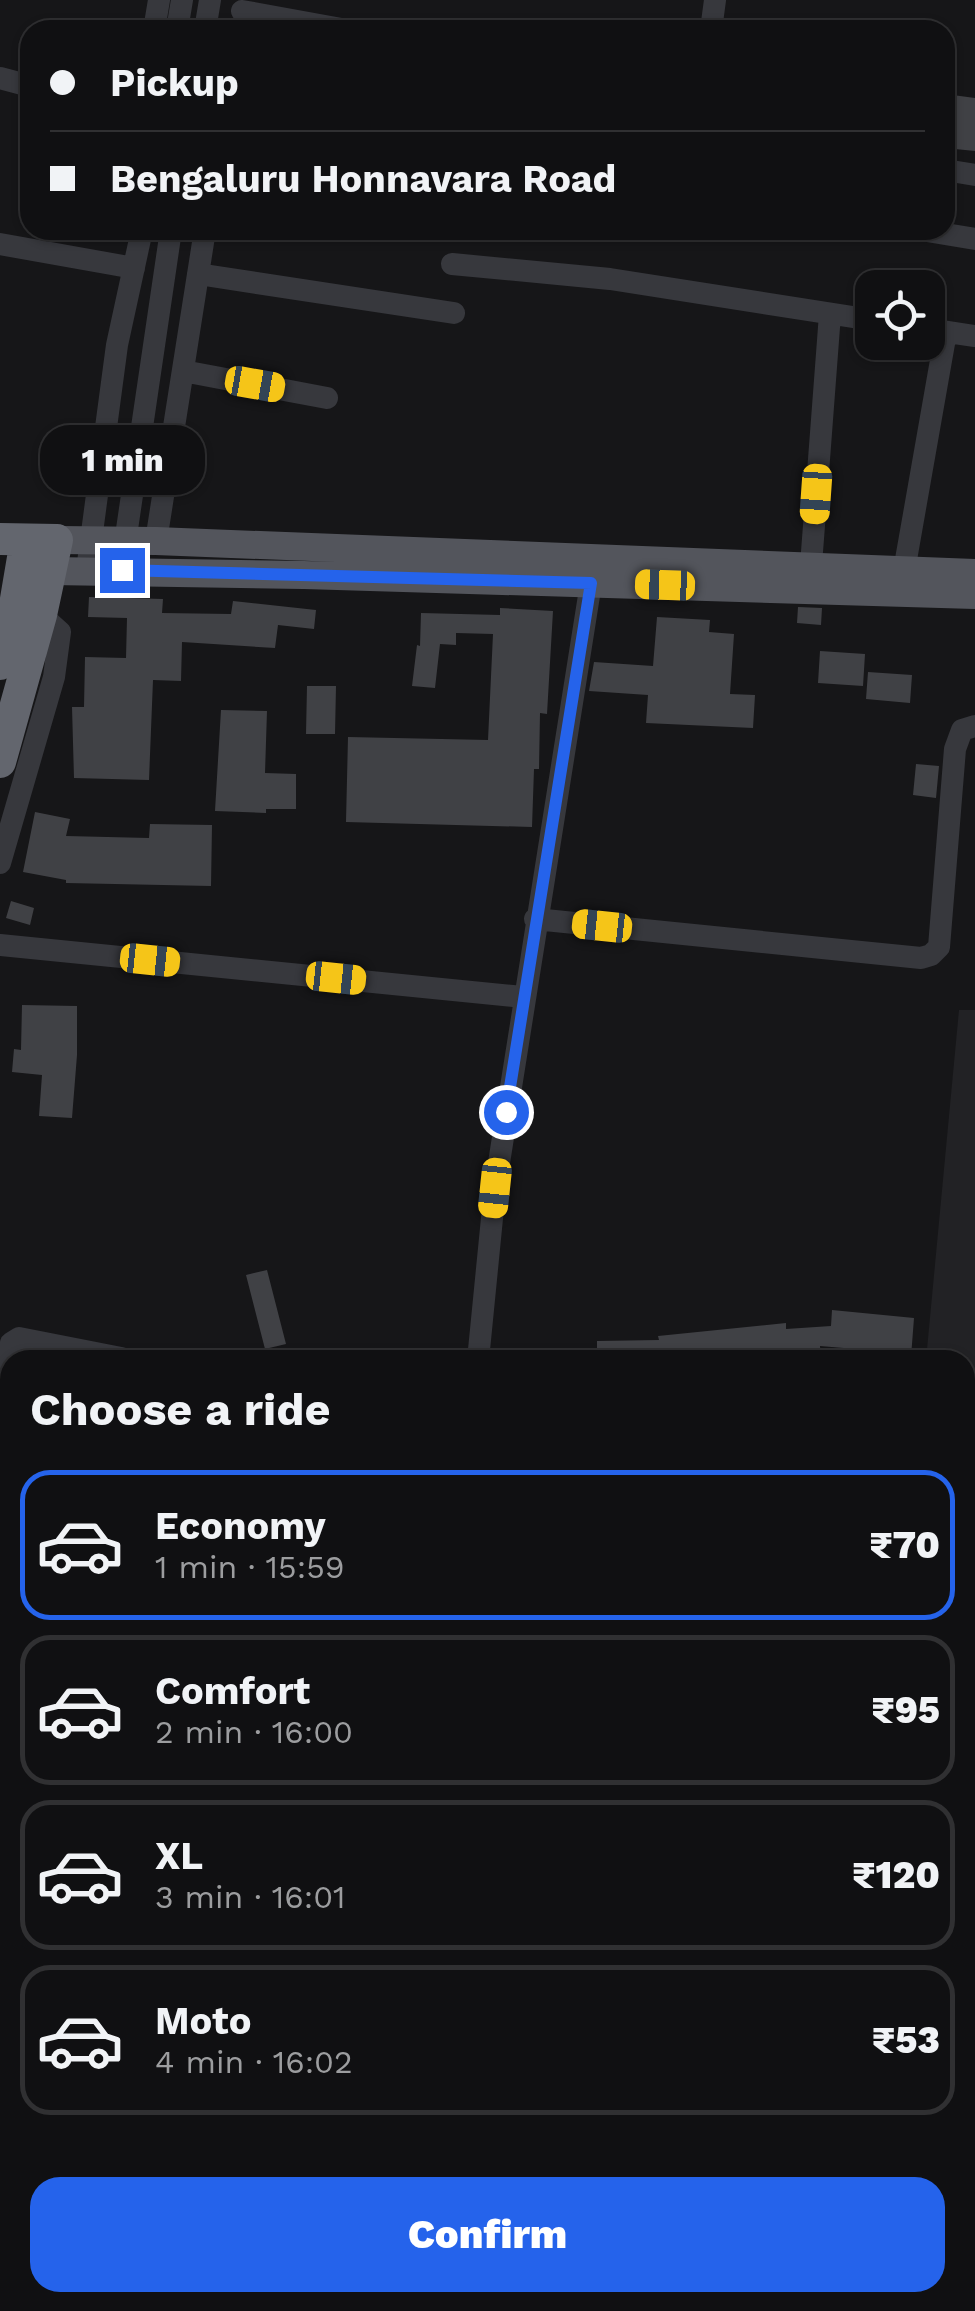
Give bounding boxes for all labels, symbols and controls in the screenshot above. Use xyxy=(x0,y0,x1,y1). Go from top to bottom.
text: Pickup xyxy=(110,61,239,105)
text: Bengaluru Honnavara Road xyxy=(110,157,616,201)
map controls xyxy=(855,270,945,360)
button: locate xyxy=(855,270,945,360)
car xyxy=(223,364,287,404)
callout: 1 min xyxy=(39,425,204,495)
text: 1 min xyxy=(81,441,164,479)
car xyxy=(799,463,833,525)
route end xyxy=(100,548,145,593)
car xyxy=(634,569,696,601)
car xyxy=(571,908,633,944)
car xyxy=(119,942,181,978)
car xyxy=(305,960,367,996)
route start xyxy=(484,1090,529,1135)
car xyxy=(477,1157,513,1219)
text: Choose a ride xyxy=(30,1383,330,1436)
icon: car xyxy=(35,1500,125,1590)
text: Economy xyxy=(155,1504,326,1548)
text: ₹70 xyxy=(869,1523,940,1567)
text: 1 min · 15:59 xyxy=(155,1548,345,1586)
icon: car xyxy=(35,1665,125,1755)
text: Comfort xyxy=(155,1669,310,1713)
text: ₹95 xyxy=(871,1688,940,1732)
text: 2 min · 16:00 xyxy=(155,1713,353,1751)
icon: car xyxy=(35,1830,125,1920)
text: XL xyxy=(155,1834,203,1878)
text: ₹120 xyxy=(852,1853,940,1897)
text: 3 min · 16:01 xyxy=(155,1878,346,1916)
icon: car xyxy=(35,1995,125,2085)
text: Moto xyxy=(155,1999,251,2043)
text: ₹53 xyxy=(872,2018,940,2062)
text: 4 min · 16:02 xyxy=(155,2043,353,2081)
button: Confirm xyxy=(30,2177,945,2292)

